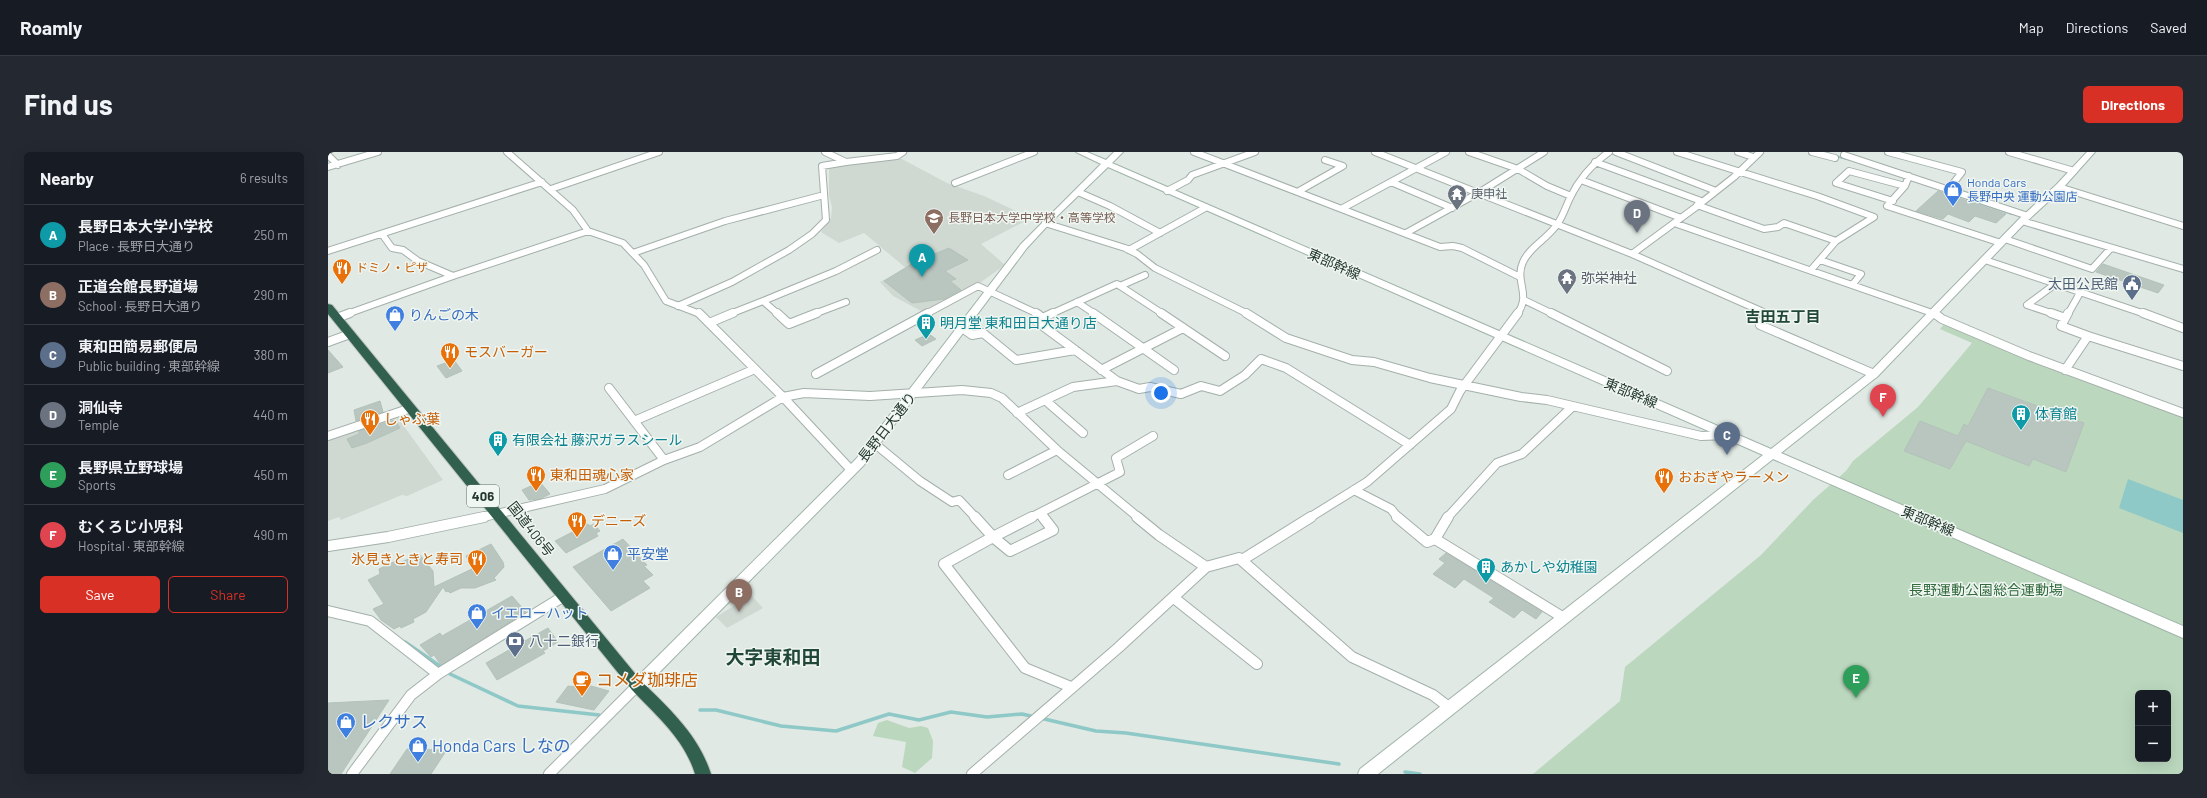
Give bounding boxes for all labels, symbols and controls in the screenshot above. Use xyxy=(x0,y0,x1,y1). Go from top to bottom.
text: Roamly xyxy=(20,16,82,39)
text: Map xyxy=(2019,19,2044,36)
text: Directions xyxy=(2066,19,2128,36)
text: Saved xyxy=(2150,19,2187,36)
button: Directions xyxy=(2083,86,2183,123)
text: Find us xyxy=(24,87,113,121)
text: Nearby xyxy=(40,168,94,188)
text: 6 results xyxy=(240,170,288,186)
place label: Honda Cars 長野中央 運動公園店 xyxy=(1967,175,2077,203)
shop icon: Honda Cars 長野中央 運動公園店 xyxy=(1942,179,1964,207)
temple icon: 庚申社 xyxy=(1446,183,1468,211)
place label: 庚申社 xyxy=(1471,186,1507,200)
pin: D xyxy=(1624,200,1650,233)
school or university icon: 長野日本大学中学校・高等学校 xyxy=(923,207,945,235)
place label: 長野日本大学中学校・高等学校 xyxy=(948,210,1116,224)
text: 長野日本大学小学校 xyxy=(78,217,213,235)
text: A xyxy=(49,227,57,243)
text: 250 m xyxy=(254,227,288,243)
text: Place · 長野日大通り xyxy=(78,238,195,254)
pin: A xyxy=(909,244,935,277)
street label: 東部幹線 xyxy=(1305,244,1363,283)
restaurant icon: ドミノ・ピザ xyxy=(331,257,353,285)
place label: ドミノ・ピザ xyxy=(356,260,428,274)
temple icon: 弥栄神社 xyxy=(1556,267,1578,295)
place label: 弥栄神社 xyxy=(1581,269,1637,286)
public building icon: 太田公民館 xyxy=(2121,273,2143,301)
place label: 太田公民館 xyxy=(2048,275,2118,292)
text: 正道会館長野道場 xyxy=(78,277,198,295)
text: B xyxy=(49,287,57,303)
text: 290 m xyxy=(254,287,288,303)
text: School · 長野日大通り xyxy=(78,298,202,314)
shop icon: りんごの木 xyxy=(384,304,406,332)
place label: りんごの木 xyxy=(409,306,479,323)
district label: 吉田五丁目 xyxy=(1745,307,1821,325)
building icon: 明月堂 東和田日大通り店 xyxy=(915,312,937,340)
place label: 明月堂 東和田日大通り店 xyxy=(940,314,1097,331)
text: 東和田簡易郵便局 xyxy=(78,337,198,355)
restaurant icon: モスバーガー xyxy=(439,341,461,369)
place label: モスバーガー xyxy=(464,343,548,360)
text: C xyxy=(49,347,57,363)
text: 380 m xyxy=(254,347,288,363)
text: Public building · 東部幹線 xyxy=(78,358,220,374)
street label: 東部幹線 xyxy=(1602,374,1660,411)
your location xyxy=(1151,383,1171,403)
pin: F xyxy=(1870,384,1896,417)
street label: 長野日大通り xyxy=(854,388,919,465)
text: 洞仙寺 xyxy=(78,398,123,416)
building icon: 体育館 xyxy=(2010,403,2032,431)
place label: 体育館 xyxy=(2035,405,2077,422)
text: D xyxy=(49,407,57,423)
text: 440 m xyxy=(253,407,288,423)
restaurant icon: しゃぶ葉 xyxy=(359,408,381,436)
place label: しゃぶ葉 xyxy=(384,410,440,427)
text: Temple xyxy=(78,417,119,433)
pin: C xyxy=(1714,422,1740,455)
building icon: 有限会社 藤沢ガラスシール xyxy=(487,429,509,457)
place label: 有限会社 藤沢ガラスシール xyxy=(512,431,683,448)
text: 長野県立野球場 xyxy=(78,458,183,476)
restaurant icon: 東和田魂心家 xyxy=(525,464,547,492)
place label: 東和田魂心家 xyxy=(550,466,634,483)
restaurant icon: おおぎやラーメン xyxy=(1653,466,1675,494)
text: E xyxy=(49,467,57,483)
text: 450 m xyxy=(253,467,288,483)
place label: おおぎやラーメン xyxy=(1678,468,1789,485)
text: Sports xyxy=(78,477,116,493)
road number: 406 xyxy=(467,485,499,507)
street label: 国道406号 xyxy=(505,498,558,559)
street label: 東部幹線 xyxy=(1899,502,1957,539)
restaurant icon: デニーズ xyxy=(566,510,588,538)
place label: デニーズ xyxy=(591,512,646,529)
text: むくろじ小児科 xyxy=(78,517,183,535)
text: F xyxy=(49,527,57,543)
text: 490 m xyxy=(253,527,288,543)
text: Hospital · 東部幹線 xyxy=(78,538,185,554)
shop icon: 平安堂 xyxy=(602,543,624,571)
place label: 平安堂 xyxy=(627,545,669,562)
restaurant icon: 氷見きときと寿司 xyxy=(466,548,488,576)
place label: 氷見きときと寿司 xyxy=(351,550,463,567)
building icon: あかしや幼稚園 xyxy=(1475,556,1497,584)
place label: あかしや幼稚園 xyxy=(1500,558,1598,575)
button: Save xyxy=(40,576,160,613)
button: Share xyxy=(168,576,288,613)
pin: B xyxy=(726,579,752,612)
park label: 長野運動公園総合運動場 xyxy=(1909,581,2063,598)
shop icon: イエローハット xyxy=(466,602,488,630)
place label: イエローハット xyxy=(491,604,589,621)
bank icon: 八十二銀行 xyxy=(504,630,526,658)
place label: 八十二銀行 xyxy=(529,632,599,649)
district label: 大字東和田 xyxy=(725,645,821,668)
pin: E xyxy=(1843,665,1869,698)
cafe icon: コメダ珈琲店 xyxy=(571,669,593,697)
place label: コメダ珈琲店 xyxy=(596,669,698,689)
map controls xyxy=(2135,690,2171,762)
button: + xyxy=(2135,690,2171,726)
shop icon: レクサス xyxy=(335,711,357,739)
place label: レクサス xyxy=(360,711,428,731)
button: − xyxy=(2135,726,2171,762)
shop icon: Honda Cars しなの xyxy=(407,735,429,763)
place label: Honda Cars しなの xyxy=(432,735,570,755)

